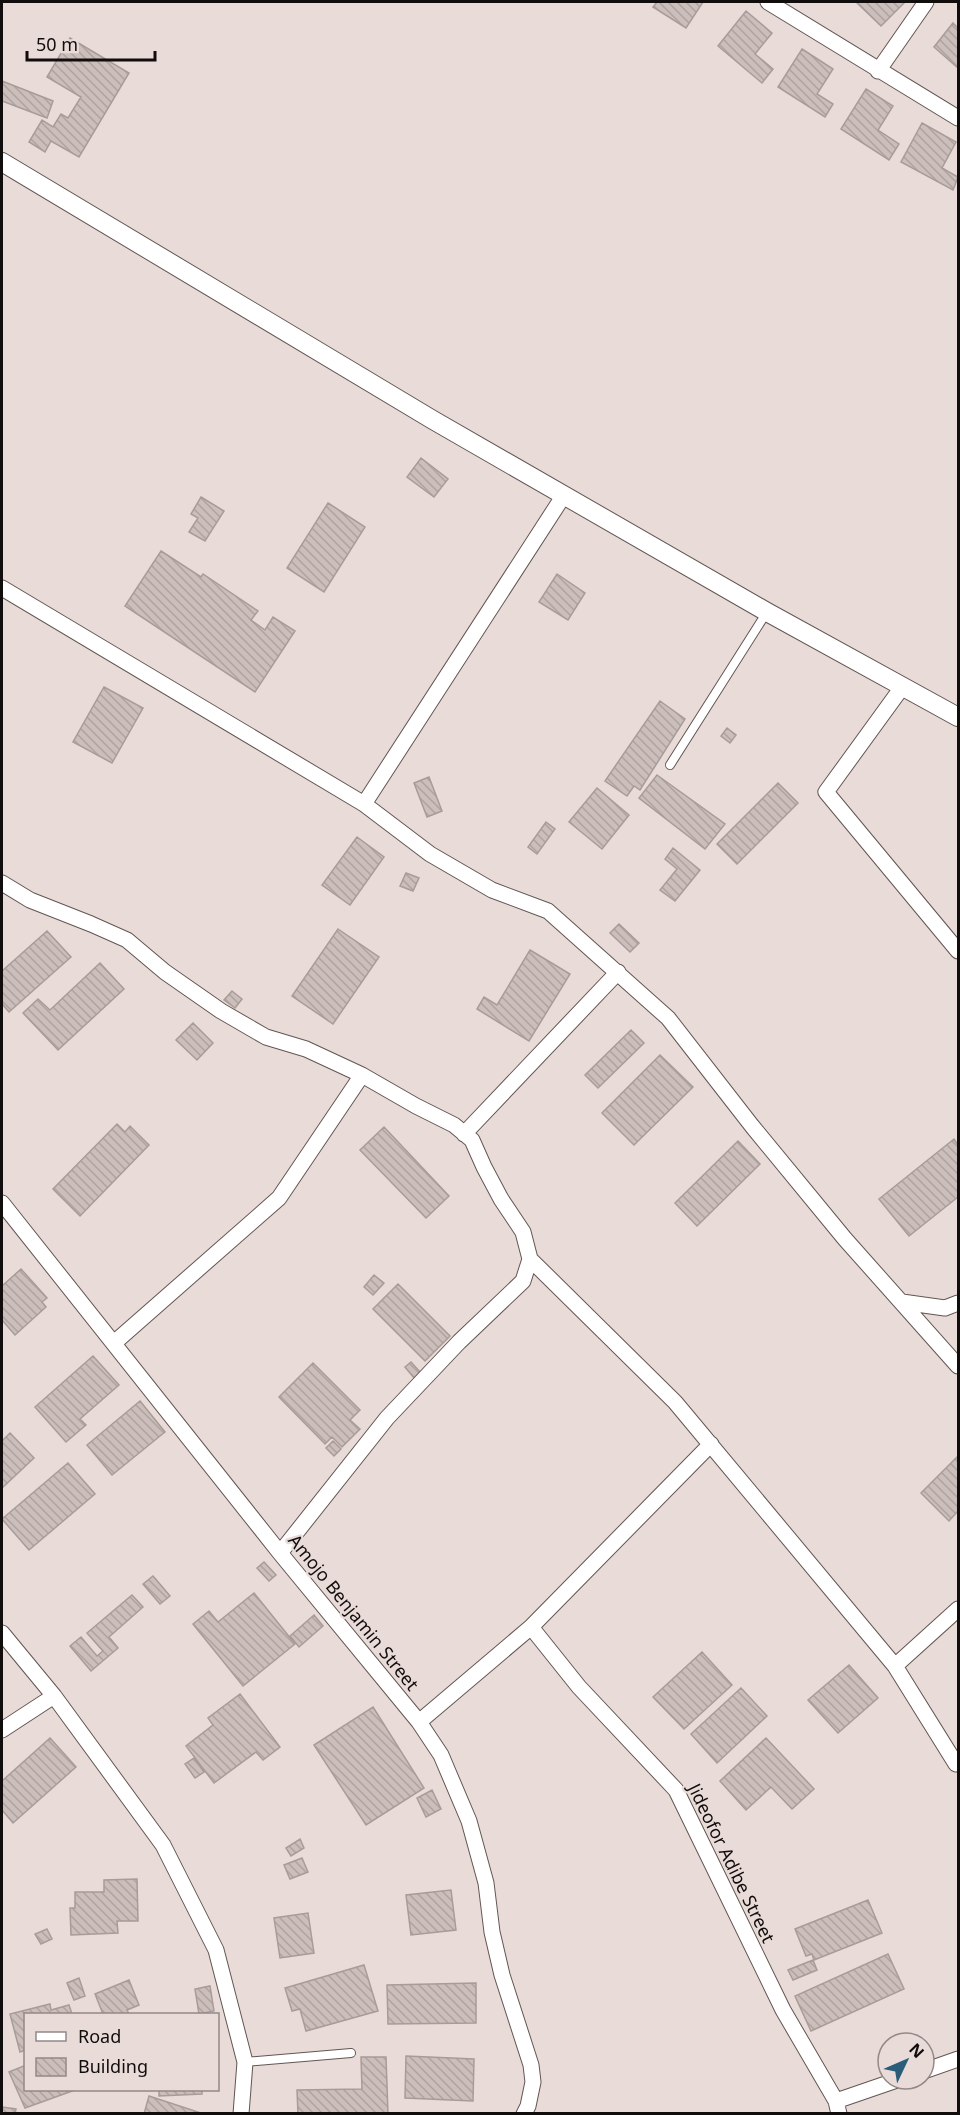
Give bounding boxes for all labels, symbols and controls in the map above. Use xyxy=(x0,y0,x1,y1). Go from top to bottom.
scale bar xyxy=(27,24,154,62)
text: 50 m xyxy=(36,32,78,56)
street label: Amojo Benjamin Street xyxy=(283,1529,425,1696)
street label: Jideofor Adibe Street xyxy=(682,1778,781,1947)
legend xyxy=(24,2013,219,2091)
text: Road xyxy=(78,2024,121,2048)
north arrow xyxy=(876,2031,936,2091)
text: N xyxy=(904,2038,929,2063)
text: Building xyxy=(78,2054,148,2078)

